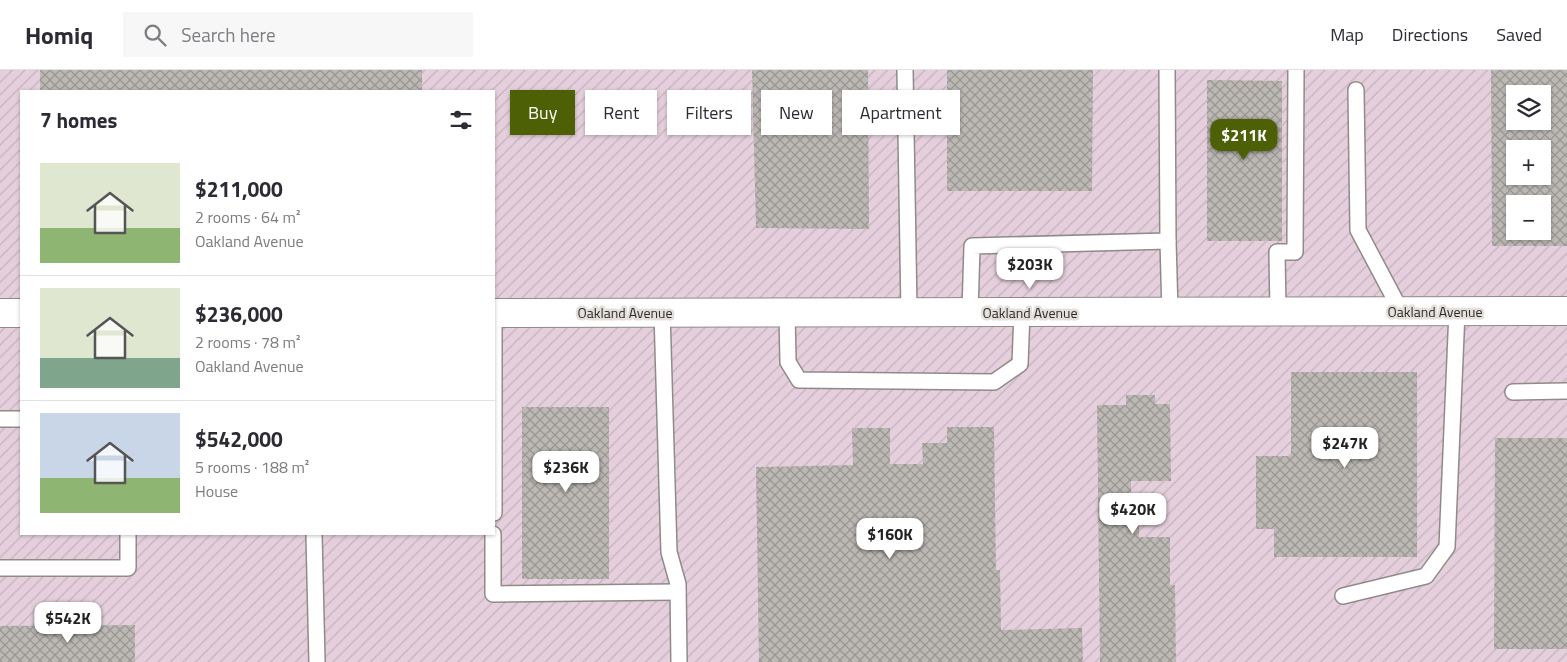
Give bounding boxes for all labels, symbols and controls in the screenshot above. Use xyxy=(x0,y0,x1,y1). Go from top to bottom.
search box xyxy=(123,12,473,57)
text: Homiq xyxy=(25,17,93,53)
text: Search here xyxy=(181,20,275,49)
icon: search xyxy=(141,21,169,49)
text: Map xyxy=(1330,21,1364,48)
text: Directions xyxy=(1392,21,1468,48)
text: Saved xyxy=(1496,21,1542,48)
map controls xyxy=(1506,85,1551,240)
button: layers xyxy=(1506,85,1551,130)
chip: Buy xyxy=(510,90,575,135)
chip: Rent xyxy=(585,90,657,135)
chip: Filters xyxy=(667,90,751,135)
chip: New xyxy=(761,90,832,135)
chip: Apartment xyxy=(842,90,960,135)
text: 7 homes xyxy=(40,104,117,136)
icon: filters xyxy=(447,106,475,134)
pin: $211K xyxy=(1209,118,1279,161)
text: $211K xyxy=(1221,123,1267,147)
button: + xyxy=(1506,140,1551,185)
text: $211,000 xyxy=(195,173,283,205)
icon: home xyxy=(80,183,140,243)
button: − xyxy=(1506,195,1551,240)
text: 2 rooms · 64 m² xyxy=(195,205,300,229)
text: Oakland Avenue xyxy=(195,229,304,253)
pin: $203K xyxy=(995,248,1065,290)
text: $203K xyxy=(1007,252,1053,276)
text: $236,000 xyxy=(195,298,283,330)
street label: Oakland Avenue xyxy=(1387,301,1483,322)
street label: Oakland Avenue xyxy=(577,302,673,323)
street label: Oakland Avenue xyxy=(982,302,1078,323)
icon: home xyxy=(80,308,140,368)
text: 2 rooms · 78 m² xyxy=(195,330,300,354)
text: Oakland Avenue xyxy=(195,354,304,378)
text: $542,000 xyxy=(195,423,283,455)
pin: $247K xyxy=(1310,426,1380,469)
text: $247K xyxy=(1322,431,1368,455)
icon: home xyxy=(80,433,140,493)
pin: $236K xyxy=(531,450,601,493)
text: 5 rooms · 188 m² xyxy=(195,455,309,479)
text: $236K xyxy=(543,455,589,479)
text: House xyxy=(195,479,238,503)
pin: $420K xyxy=(1098,492,1168,535)
text: $420K xyxy=(1110,497,1156,521)
pin: $160K xyxy=(855,518,925,560)
text: $160K xyxy=(867,522,913,546)
pin: $542K xyxy=(33,602,103,644)
text: $542K xyxy=(45,606,91,630)

